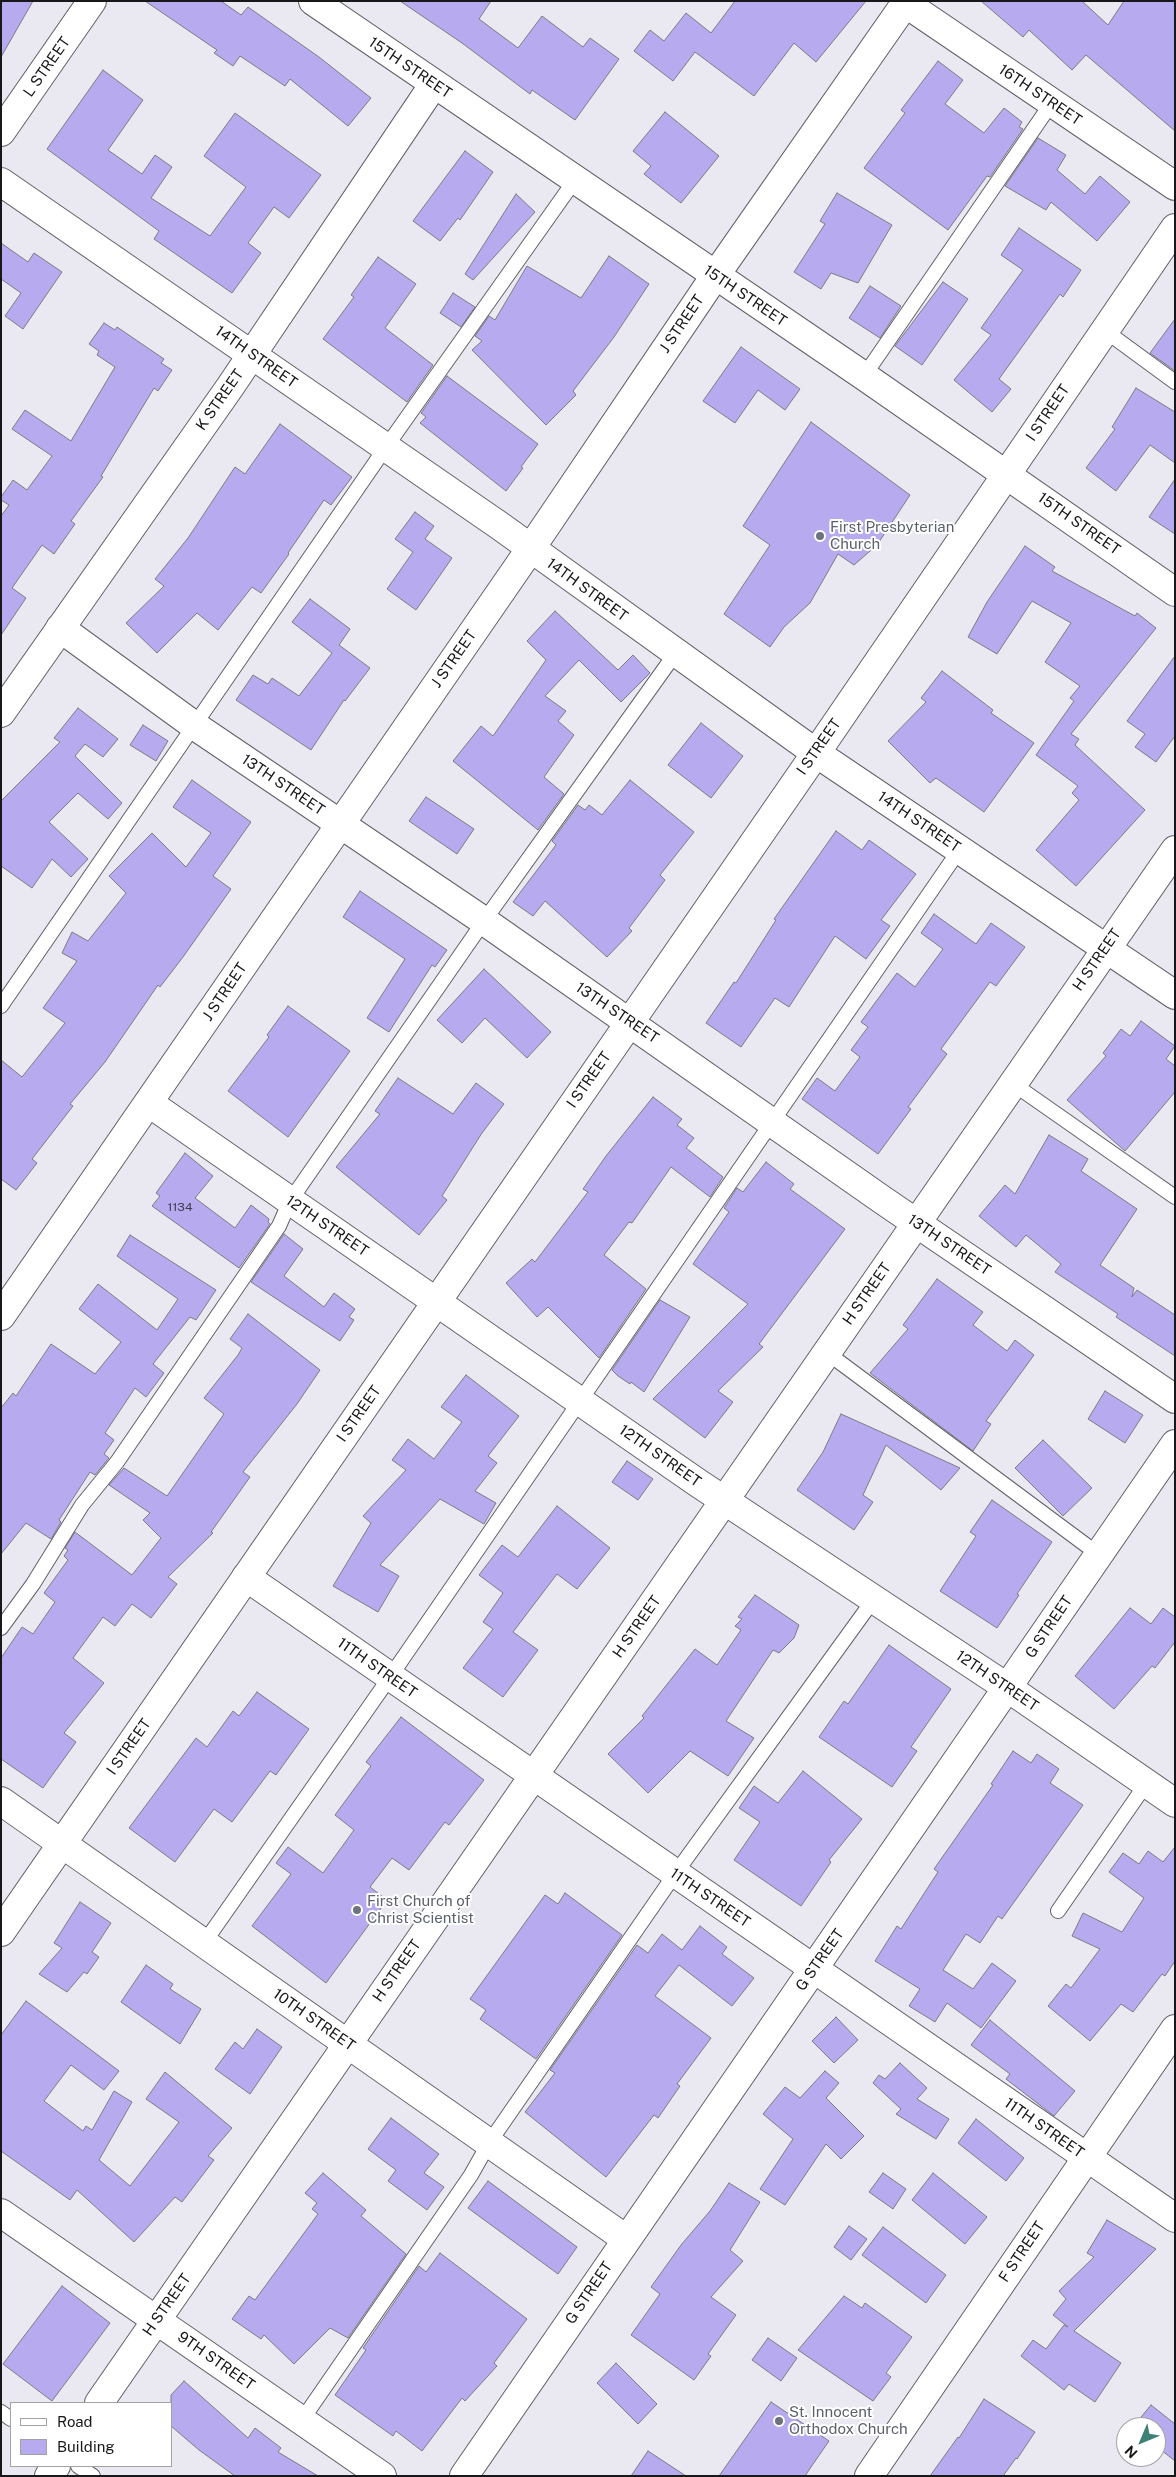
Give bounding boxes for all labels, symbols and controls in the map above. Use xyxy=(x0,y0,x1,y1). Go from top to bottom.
street label: L STREET xyxy=(20,34,74,100)
street label: 15TH STREET xyxy=(365,34,455,102)
street label: 16TH STREET xyxy=(995,61,1085,129)
street label: 15TH STREET xyxy=(700,262,790,330)
street label: J STREET xyxy=(656,292,708,356)
street label: 14TH STREET xyxy=(211,322,301,392)
street label: K STREET xyxy=(192,366,248,434)
street label: I STREET xyxy=(1022,381,1074,445)
street label: 15TH STREET xyxy=(1034,489,1124,559)
place label: First Presbyterian Church xyxy=(830,518,954,553)
marker: First Presbyterian Church xyxy=(814,530,826,542)
street label: 14TH STREET xyxy=(543,554,631,626)
street label: J STREET xyxy=(428,627,480,691)
street label: I STREET xyxy=(793,715,845,779)
street label: 13TH STREET xyxy=(238,751,328,819)
street label: 14TH STREET xyxy=(874,788,964,856)
street label: H STREET xyxy=(1069,925,1125,995)
street label: J STREET xyxy=(199,960,251,1024)
street label: 13TH STREET xyxy=(572,979,662,1047)
street label: I STREET xyxy=(563,1048,615,1112)
street label: 12TH STREET xyxy=(282,1192,372,1260)
house number: 1134 xyxy=(168,1200,192,1214)
street label: 13TH STREET xyxy=(904,1211,994,1279)
street label: H STREET xyxy=(839,1259,895,1329)
street label: I STREET xyxy=(333,1382,385,1446)
street label: 12TH STREET xyxy=(616,1421,704,1491)
street label: H STREET xyxy=(609,1592,665,1662)
street label: G STREET xyxy=(1022,1592,1076,1662)
street label: 11TH STREET xyxy=(334,1634,420,1702)
street label: 12TH STREET xyxy=(952,1647,1042,1715)
street label: I STREET xyxy=(103,1715,155,1779)
street label: 11TH STREET xyxy=(666,1865,754,1931)
place label: First Church of Christ Scientist xyxy=(367,1892,474,1927)
marker: First Church of Christ Scientist xyxy=(351,1904,363,1916)
street label: G STREET xyxy=(792,1926,848,1994)
street label: H STREET xyxy=(369,1936,425,2006)
street label: 10TH STREET xyxy=(269,1985,359,2055)
street label: 11TH STREET xyxy=(1001,2094,1087,2162)
street label: F STREET xyxy=(995,2218,1049,2286)
street label: G STREET xyxy=(562,2258,616,2328)
street label: H STREET xyxy=(139,2270,195,2340)
street label: 9TH STREET xyxy=(174,2328,258,2394)
legend xyxy=(10,2402,172,2467)
place label: St. Innocent Orthodox Church xyxy=(789,2403,908,2438)
text: Road xyxy=(57,2413,93,2430)
marker: St. Innocent Orthodox Church xyxy=(773,2415,785,2427)
north arrow xyxy=(1116,2417,1166,2467)
text: Building xyxy=(57,2438,115,2455)
text: N xyxy=(1122,2442,1141,2461)

